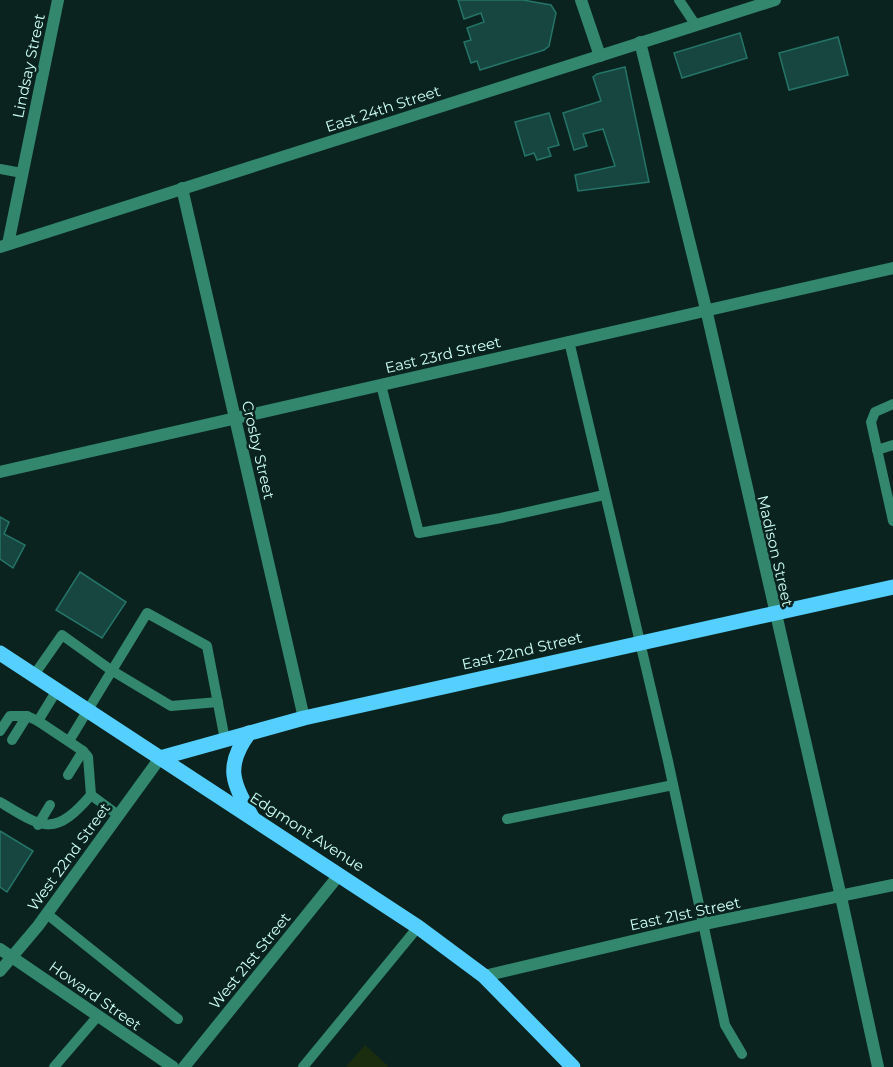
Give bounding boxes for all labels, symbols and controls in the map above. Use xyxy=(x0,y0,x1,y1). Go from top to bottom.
street label: Lindsay Street xyxy=(8,12,49,120)
street label: East 24th Street xyxy=(323,81,443,136)
street label: East 23rd Street xyxy=(383,332,503,377)
street label: Crosby Street xyxy=(238,399,279,501)
street label: Madison Street xyxy=(753,493,798,608)
street label: East 22nd Street xyxy=(460,627,584,674)
street label: Edgmont Avenue xyxy=(247,788,368,876)
street label: West 22nd Street xyxy=(23,799,114,914)
street label: East 21st Street xyxy=(628,892,742,935)
street label: West 21st Street xyxy=(205,909,294,1013)
street label: Howard Street xyxy=(45,957,145,1034)

